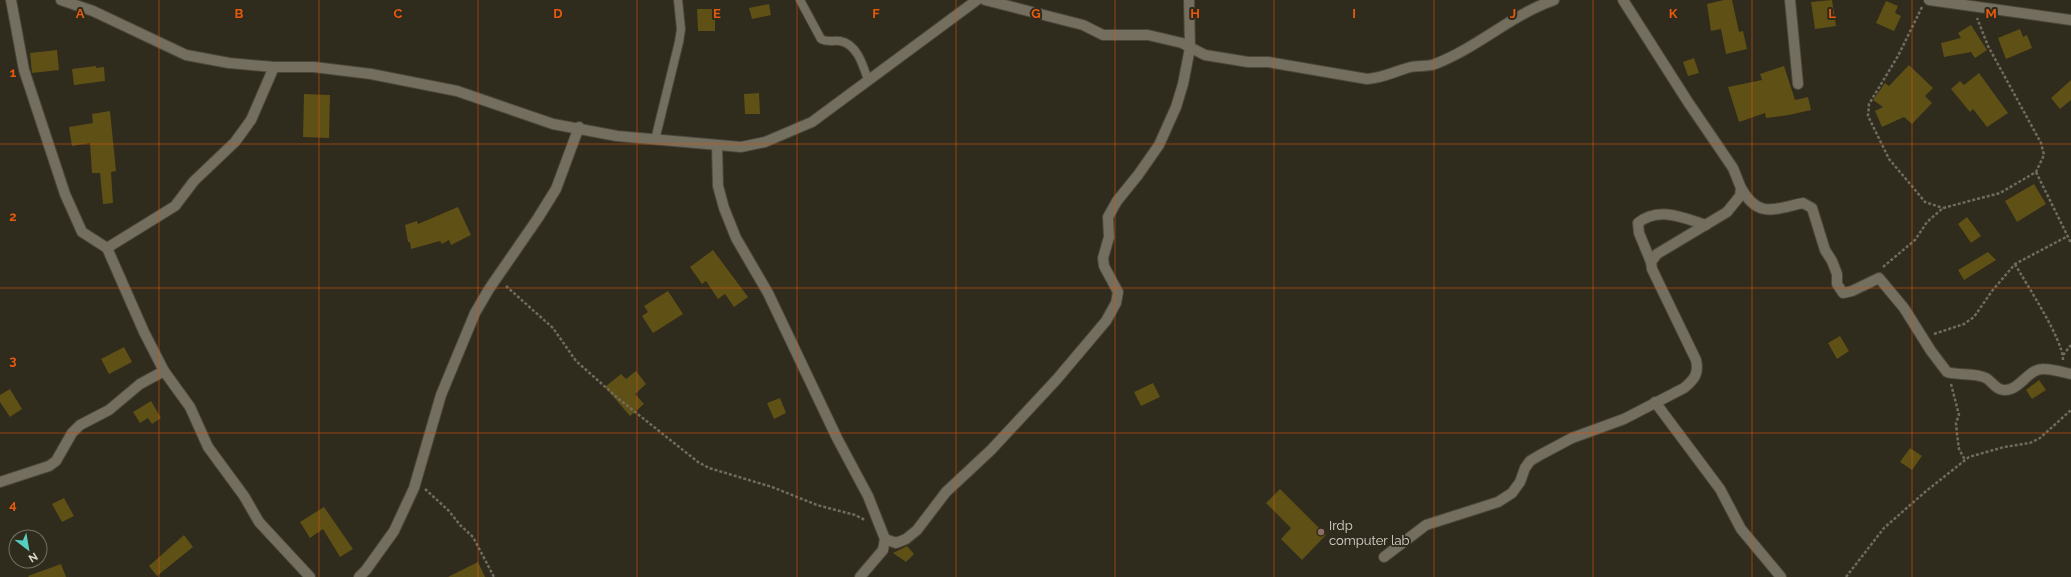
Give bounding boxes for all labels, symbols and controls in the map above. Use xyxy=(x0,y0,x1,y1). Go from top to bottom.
text: A xyxy=(76,6,85,21)
text: B xyxy=(235,6,244,21)
text: C xyxy=(394,6,403,21)
text: D xyxy=(553,6,563,21)
text: E xyxy=(713,6,721,21)
text: F xyxy=(872,6,880,21)
text: G xyxy=(1031,6,1041,21)
text: H xyxy=(1190,6,1200,21)
text: I xyxy=(1352,6,1356,21)
text: J xyxy=(1510,6,1516,21)
text: K xyxy=(1669,6,1678,21)
text: L xyxy=(1828,6,1836,21)
text: M xyxy=(1985,6,1997,21)
text: 1 xyxy=(10,65,17,80)
text: 2 xyxy=(9,209,17,224)
text: 3 xyxy=(9,353,17,368)
text: 4 xyxy=(9,497,17,512)
place label: Irdp computer lab xyxy=(1329,518,1410,548)
marker: Irdp computer lab xyxy=(1316,527,1326,537)
north arrow xyxy=(8,529,48,569)
text: N xyxy=(26,549,40,565)

